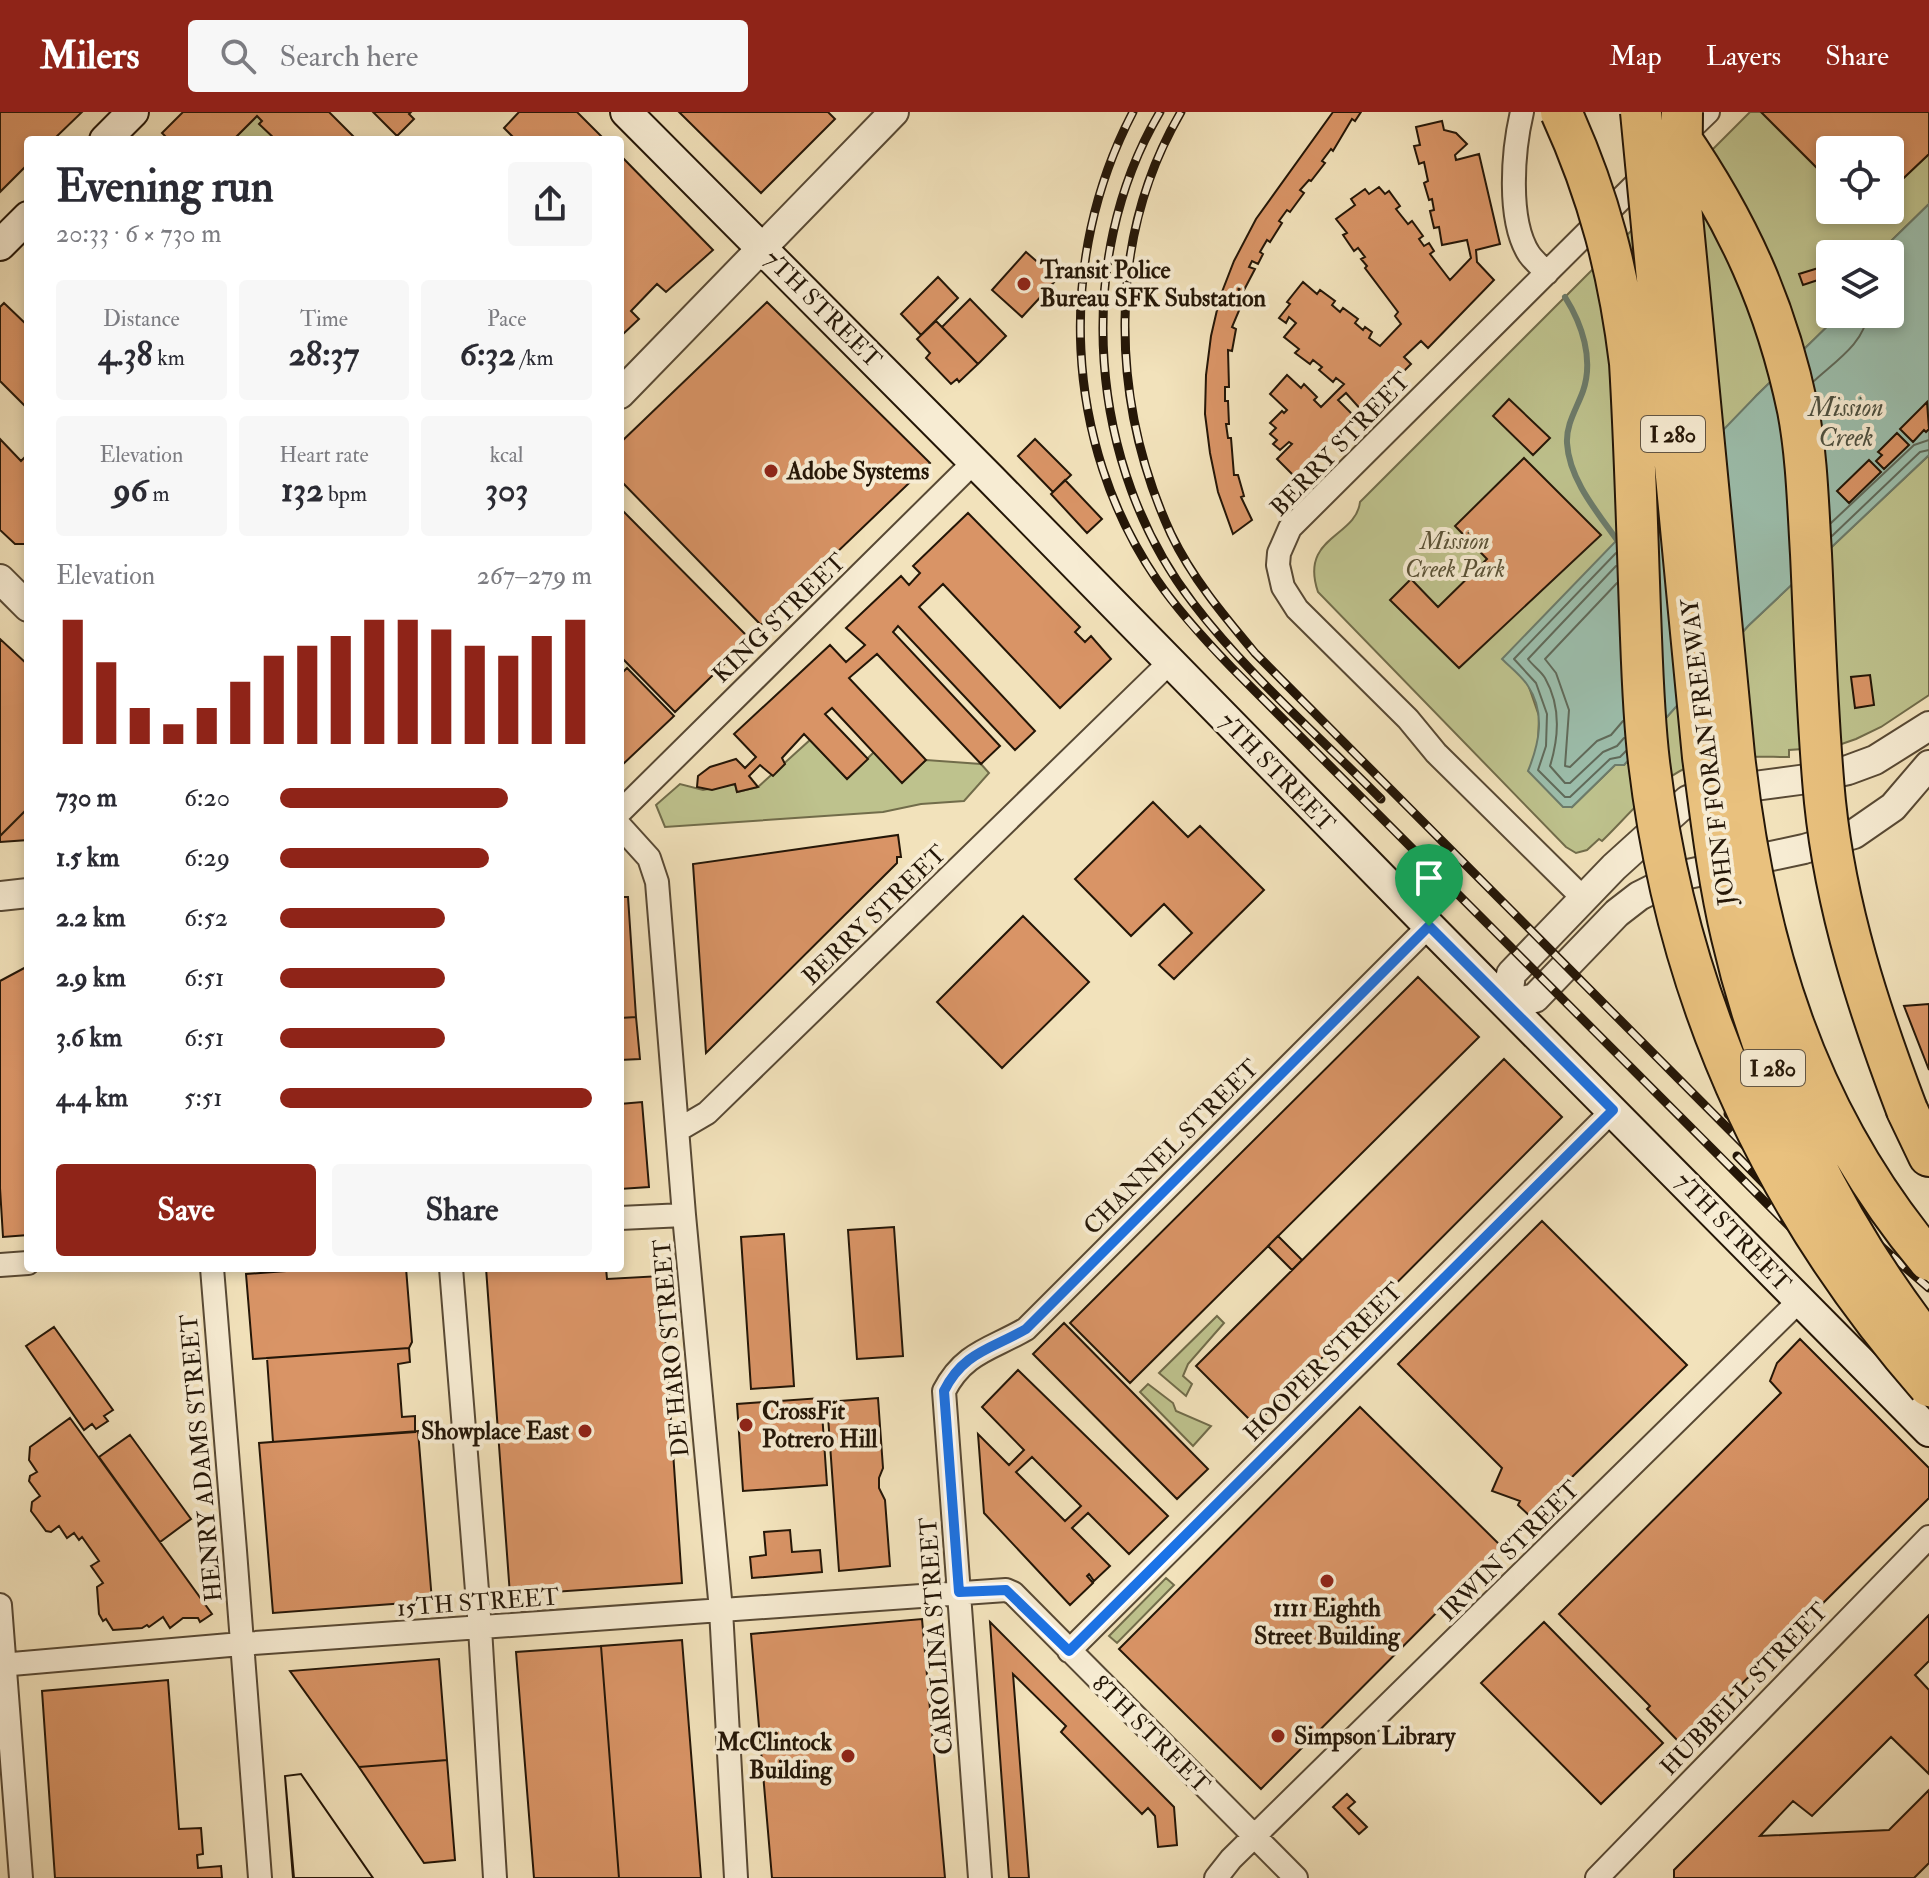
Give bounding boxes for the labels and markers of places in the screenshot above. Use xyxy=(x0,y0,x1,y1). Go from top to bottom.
place label: Transit Police Bureau SFK Substation xyxy=(1039,255,1266,314)
marker: Transit Police Bureau SFK Substation xyxy=(1015,275,1033,293)
place label: Adobe Systems xyxy=(786,456,929,487)
marker: Adobe Systems xyxy=(762,462,780,480)
pin xyxy=(1395,844,1463,926)
place label: CrossFit Potrero Hill xyxy=(762,1396,878,1455)
place label: Showplace East xyxy=(421,1416,569,1447)
marker: CrossFit Potrero Hill xyxy=(737,1416,755,1434)
marker: Showplace East xyxy=(576,1422,594,1440)
marker: 1111 Eighth Street Building xyxy=(1318,1572,1336,1590)
place label: 1111 Eighth Street Building xyxy=(1254,1593,1401,1652)
place label: Simpson Library xyxy=(1294,1721,1457,1752)
place label: McClintock Building xyxy=(716,1727,833,1786)
marker: Simpson Library xyxy=(1269,1727,1287,1745)
marker: McClintock Building xyxy=(839,1747,857,1765)

